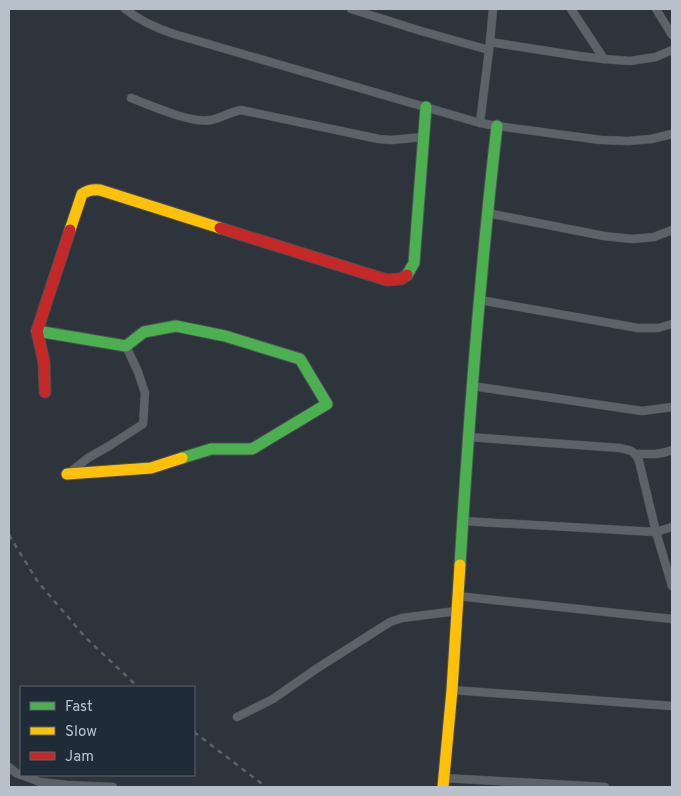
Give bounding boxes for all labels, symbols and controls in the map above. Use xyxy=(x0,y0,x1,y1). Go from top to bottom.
legend xyxy=(20,686,195,776)
text: Fast xyxy=(65,698,93,717)
text: Slow xyxy=(65,723,97,742)
text: Jam xyxy=(65,748,94,767)

